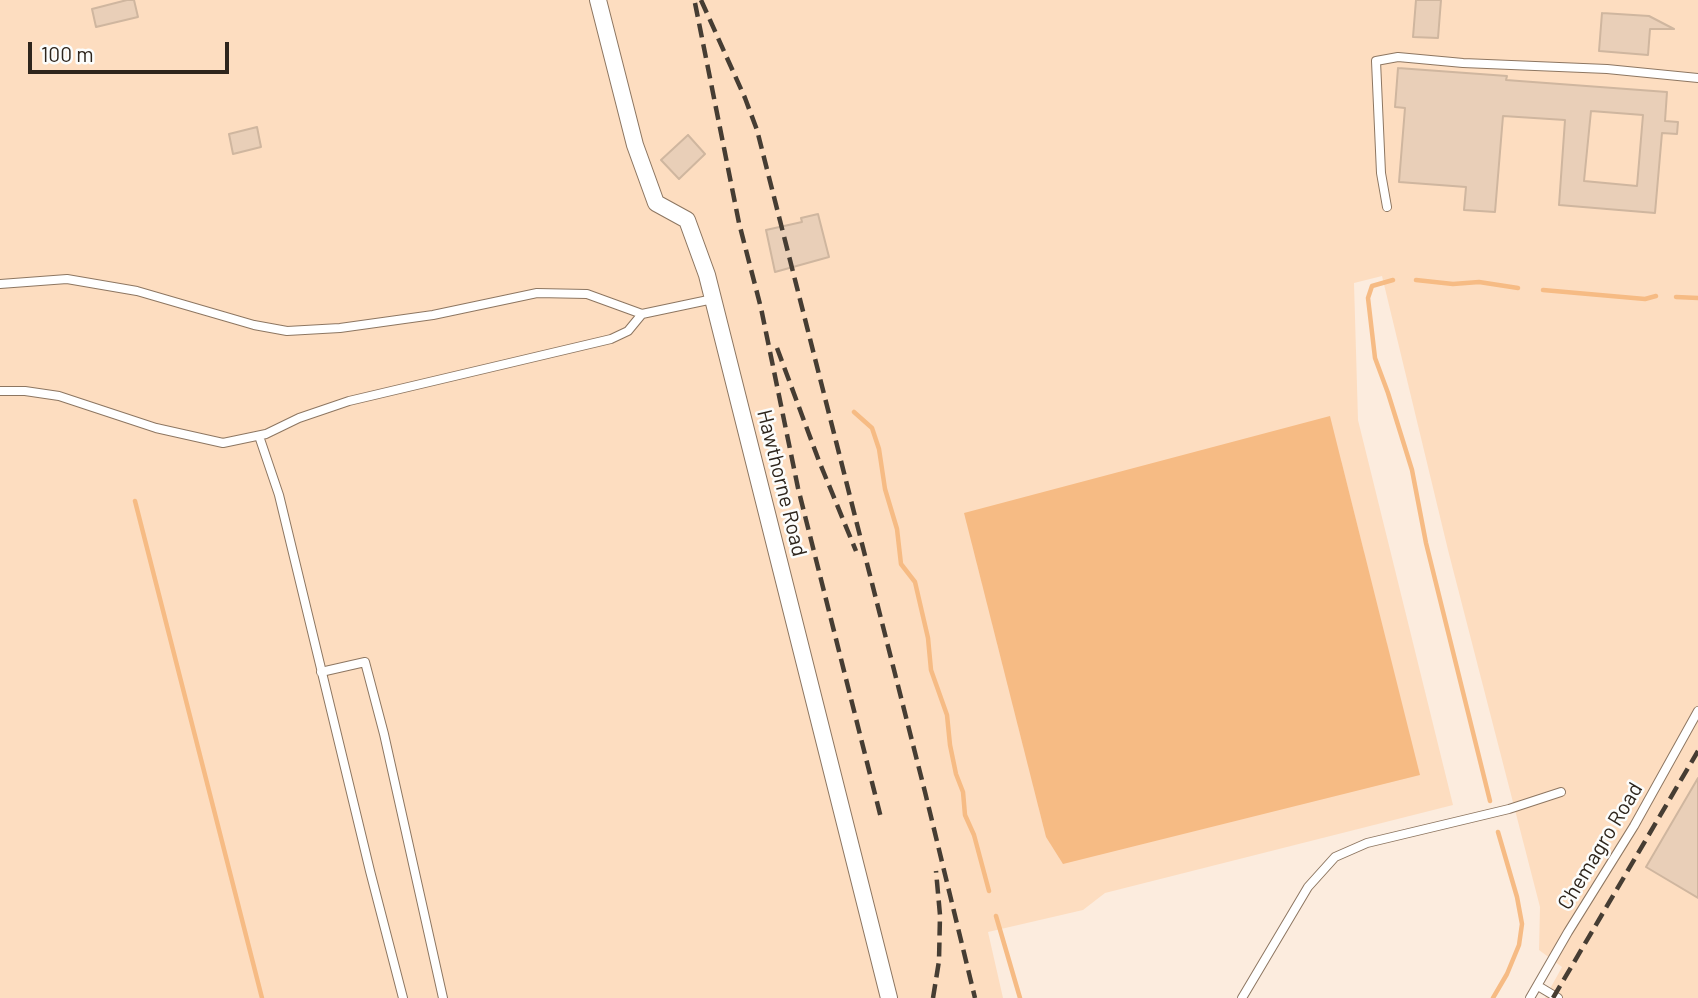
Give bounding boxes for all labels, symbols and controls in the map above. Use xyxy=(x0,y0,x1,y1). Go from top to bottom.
scale bar xyxy=(32,28,233,72)
text: 100 m xyxy=(41,41,94,66)
street label: Hawthorne Road xyxy=(752,407,812,559)
street label: Chemagro Road xyxy=(1552,778,1648,914)

